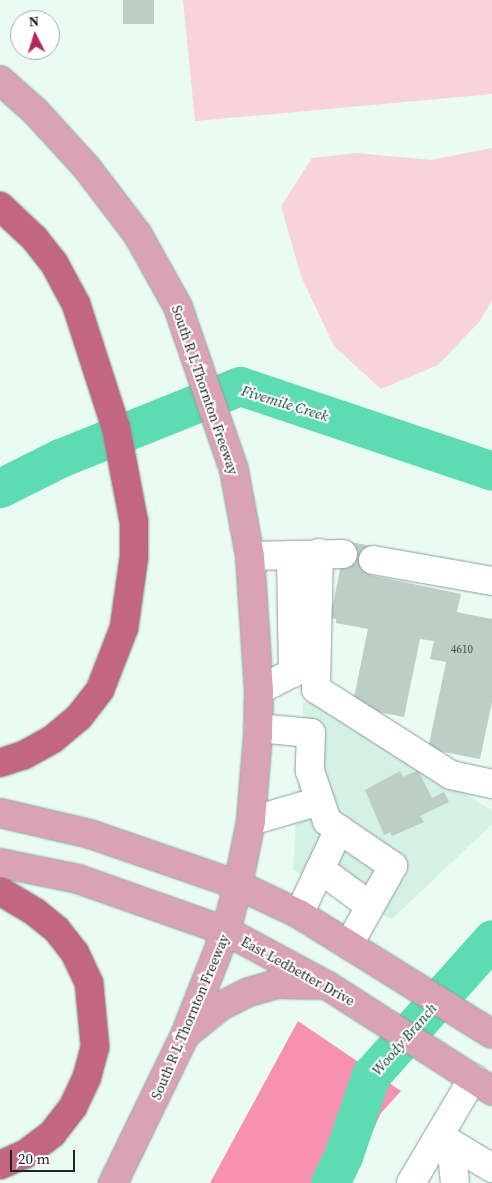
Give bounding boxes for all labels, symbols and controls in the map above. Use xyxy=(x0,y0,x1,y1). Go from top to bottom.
north arrow xyxy=(10,10,60,60)
text: N xyxy=(28,11,40,31)
street label: South R L Thornton Freeway xyxy=(168,303,242,477)
water label: Fivemile Creek xyxy=(239,381,331,425)
house number: 4610 xyxy=(451,643,473,657)
street label: South R L Thornton Freeway xyxy=(147,932,233,1102)
street label: East Ledbetter Drive xyxy=(238,933,358,1009)
water label: Woody Branch xyxy=(368,999,440,1079)
scale bar xyxy=(12,1140,78,1172)
text: 20 m xyxy=(18,1148,50,1169)

